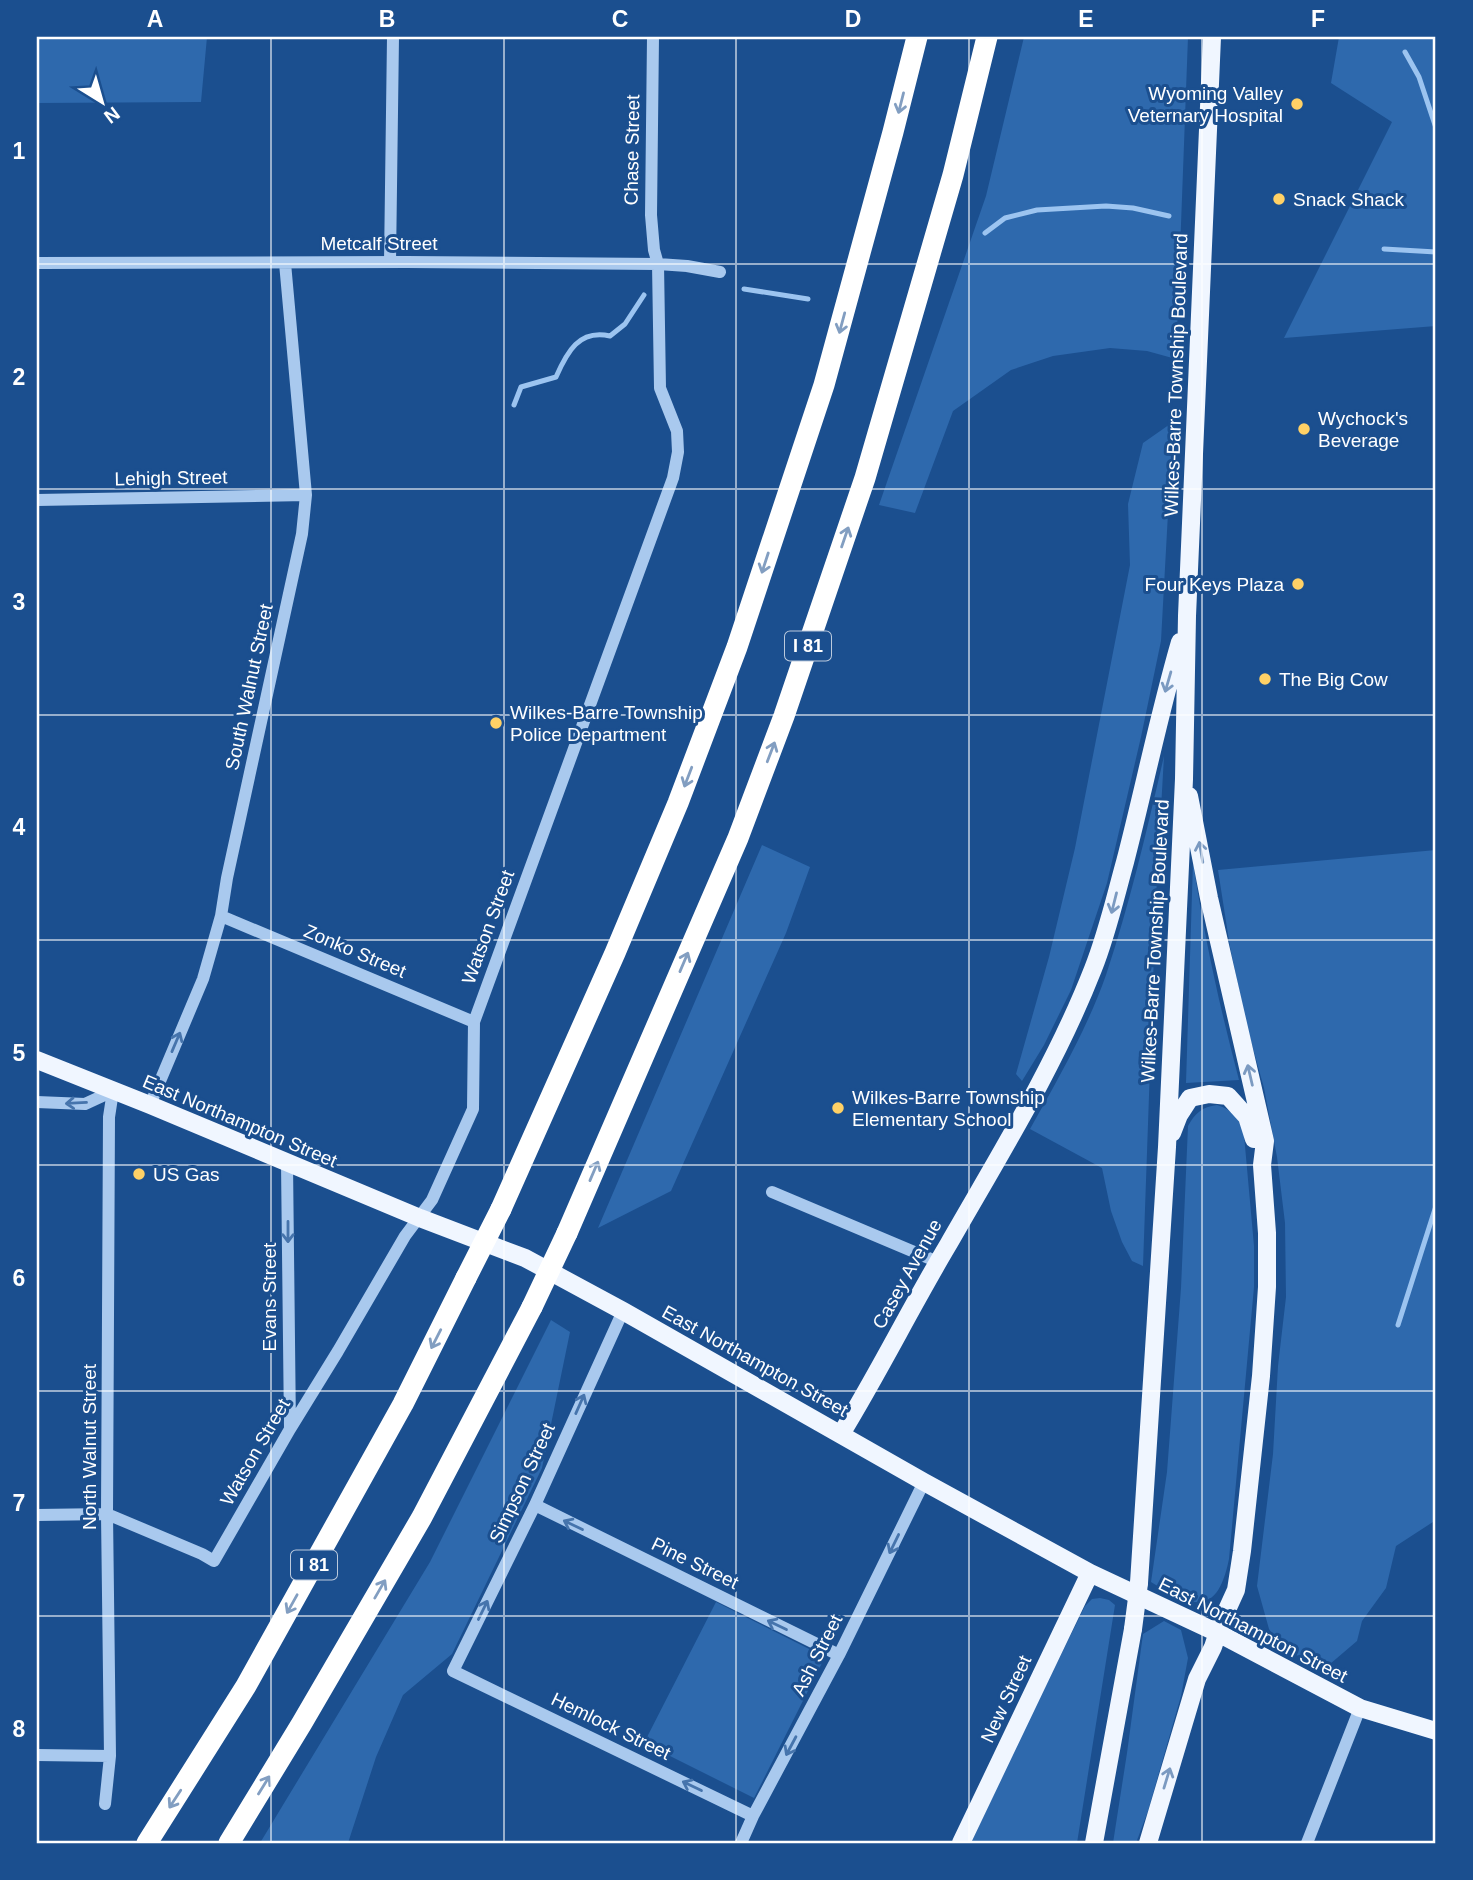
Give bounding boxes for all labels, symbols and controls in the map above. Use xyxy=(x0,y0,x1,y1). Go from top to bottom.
text: A xyxy=(147,6,163,32)
text: B xyxy=(379,6,395,32)
text: C xyxy=(612,6,628,32)
text: D xyxy=(845,6,861,32)
text: E xyxy=(1078,6,1094,32)
text: F xyxy=(1311,6,1325,32)
north arrow xyxy=(66,66,136,136)
place label: Wyoming Valley Veternary Hospital xyxy=(1128,83,1283,126)
one-way arrow xyxy=(894,91,907,114)
street label: Chase Street xyxy=(621,94,643,206)
marker: Wyoming Valley Veternary Hospital xyxy=(1289,96,1305,112)
text: N xyxy=(100,103,124,128)
text: 1 xyxy=(13,138,26,164)
place label: Snack Shack xyxy=(1293,189,1404,210)
marker: Snack Shack xyxy=(1271,191,1287,207)
street label: Metcalf Street xyxy=(320,233,438,254)
street label: Wilkes-Barre Township Boulevard xyxy=(1161,233,1191,517)
one-way arrow xyxy=(834,311,847,333)
text: 2 xyxy=(13,364,25,390)
place label: Wychock's Beverage xyxy=(1318,408,1408,451)
marker: Wychock's Beverage xyxy=(1296,421,1312,437)
street label: Lehigh Street xyxy=(114,467,228,489)
one-way arrow xyxy=(840,526,852,548)
one-way arrow xyxy=(758,551,771,573)
place label: Four Keys Plaza xyxy=(1145,574,1284,595)
marker: Four Keys Plaza xyxy=(1290,576,1306,592)
text: 3 xyxy=(13,589,25,615)
street label: South Walnut Street xyxy=(221,601,277,772)
road number: I 81 xyxy=(785,632,831,660)
place label: The Big Cow xyxy=(1279,669,1388,690)
one-way arrow xyxy=(1161,671,1174,693)
marker: The Big Cow xyxy=(1257,671,1273,687)
place label: Wilkes-Barre Township Police Department xyxy=(510,702,703,745)
marker: Wilkes-Barre Township Police Department xyxy=(488,715,504,731)
one-way arrow xyxy=(765,741,778,763)
one-way arrow xyxy=(681,765,693,787)
street label: Wilkes-Barre Township Boulevard xyxy=(1137,799,1173,1083)
text: 4 xyxy=(13,814,26,840)
one-way arrow xyxy=(1193,841,1207,864)
street label: Watson Street xyxy=(458,867,519,987)
one-way arrow xyxy=(1107,891,1120,914)
street label: Zonko Street xyxy=(301,920,410,982)
one-way arrow xyxy=(679,952,692,973)
one-way arrow xyxy=(170,1032,183,1053)
text: 5 xyxy=(13,1040,26,1066)
one-way arrow xyxy=(1242,1064,1255,1086)
street label: East Northampton Street xyxy=(140,1070,341,1172)
place label: Wilkes-Barre Township Elementary School xyxy=(852,1087,1045,1130)
one-way arrow xyxy=(65,1096,88,1109)
marker: Wilkes-Barre Township Elementary School xyxy=(830,1100,846,1116)
one-way arrow xyxy=(588,1161,601,1182)
place label: US Gas xyxy=(153,1164,220,1185)
marker: US Gas xyxy=(131,1166,147,1182)
street label: Casey Avenue xyxy=(868,1215,946,1333)
one-way arrow xyxy=(281,1220,295,1243)
street label: Evans Street xyxy=(259,1242,280,1351)
text: 6 xyxy=(13,1265,25,1291)
street label: East Northampton Street xyxy=(658,1301,852,1421)
one-way arrow xyxy=(428,1328,442,1349)
street label: North Walnut Street xyxy=(79,1363,100,1530)
street label: Watson Street xyxy=(216,1394,294,1509)
one-way arrow xyxy=(574,1394,587,1415)
street label: Simpson Street xyxy=(485,1419,559,1546)
text: 7 xyxy=(13,1490,25,1516)
one-way arrow xyxy=(563,1517,584,1531)
street label: Pine Street xyxy=(648,1533,742,1593)
one-way arrow xyxy=(886,1533,900,1553)
road number: I 81 xyxy=(291,1550,337,1580)
street label: East Northampton Street xyxy=(1155,1573,1352,1687)
one-way arrow xyxy=(373,1580,387,1600)
one-way arrow xyxy=(285,1593,298,1614)
one-way arrow xyxy=(476,1600,490,1621)
street label: Ash Street xyxy=(788,1610,847,1699)
one-way arrow xyxy=(767,1617,788,1631)
street label: New Street xyxy=(977,1651,1036,1746)
street label: Hemlock Street xyxy=(548,1688,675,1764)
text: 8 xyxy=(13,1716,26,1742)
one-way arrow xyxy=(784,1736,798,1756)
one-way arrow xyxy=(1162,1767,1175,1789)
one-way arrow xyxy=(258,1776,272,1796)
one-way arrow xyxy=(682,1779,703,1793)
one-way arrow xyxy=(168,1789,183,1808)

